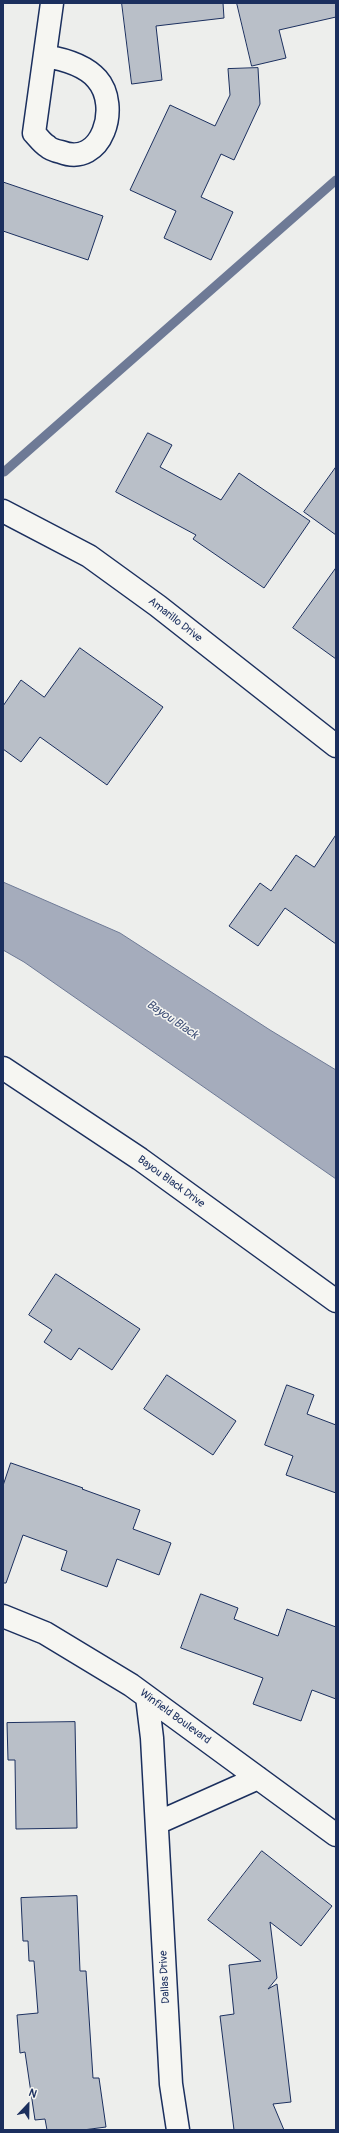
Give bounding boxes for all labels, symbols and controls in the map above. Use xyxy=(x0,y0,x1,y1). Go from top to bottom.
street label: Amarillo Drive xyxy=(145,595,205,645)
water label: Bayou Black xyxy=(144,998,200,1042)
street label: Bayou Black Drive xyxy=(135,1153,207,1211)
street label: Winfield Boulevard xyxy=(137,1687,213,1747)
street label: Dallas Drive xyxy=(157,1950,173,2004)
north arrow xyxy=(8,2085,48,2125)
text: N xyxy=(27,2086,39,2101)

